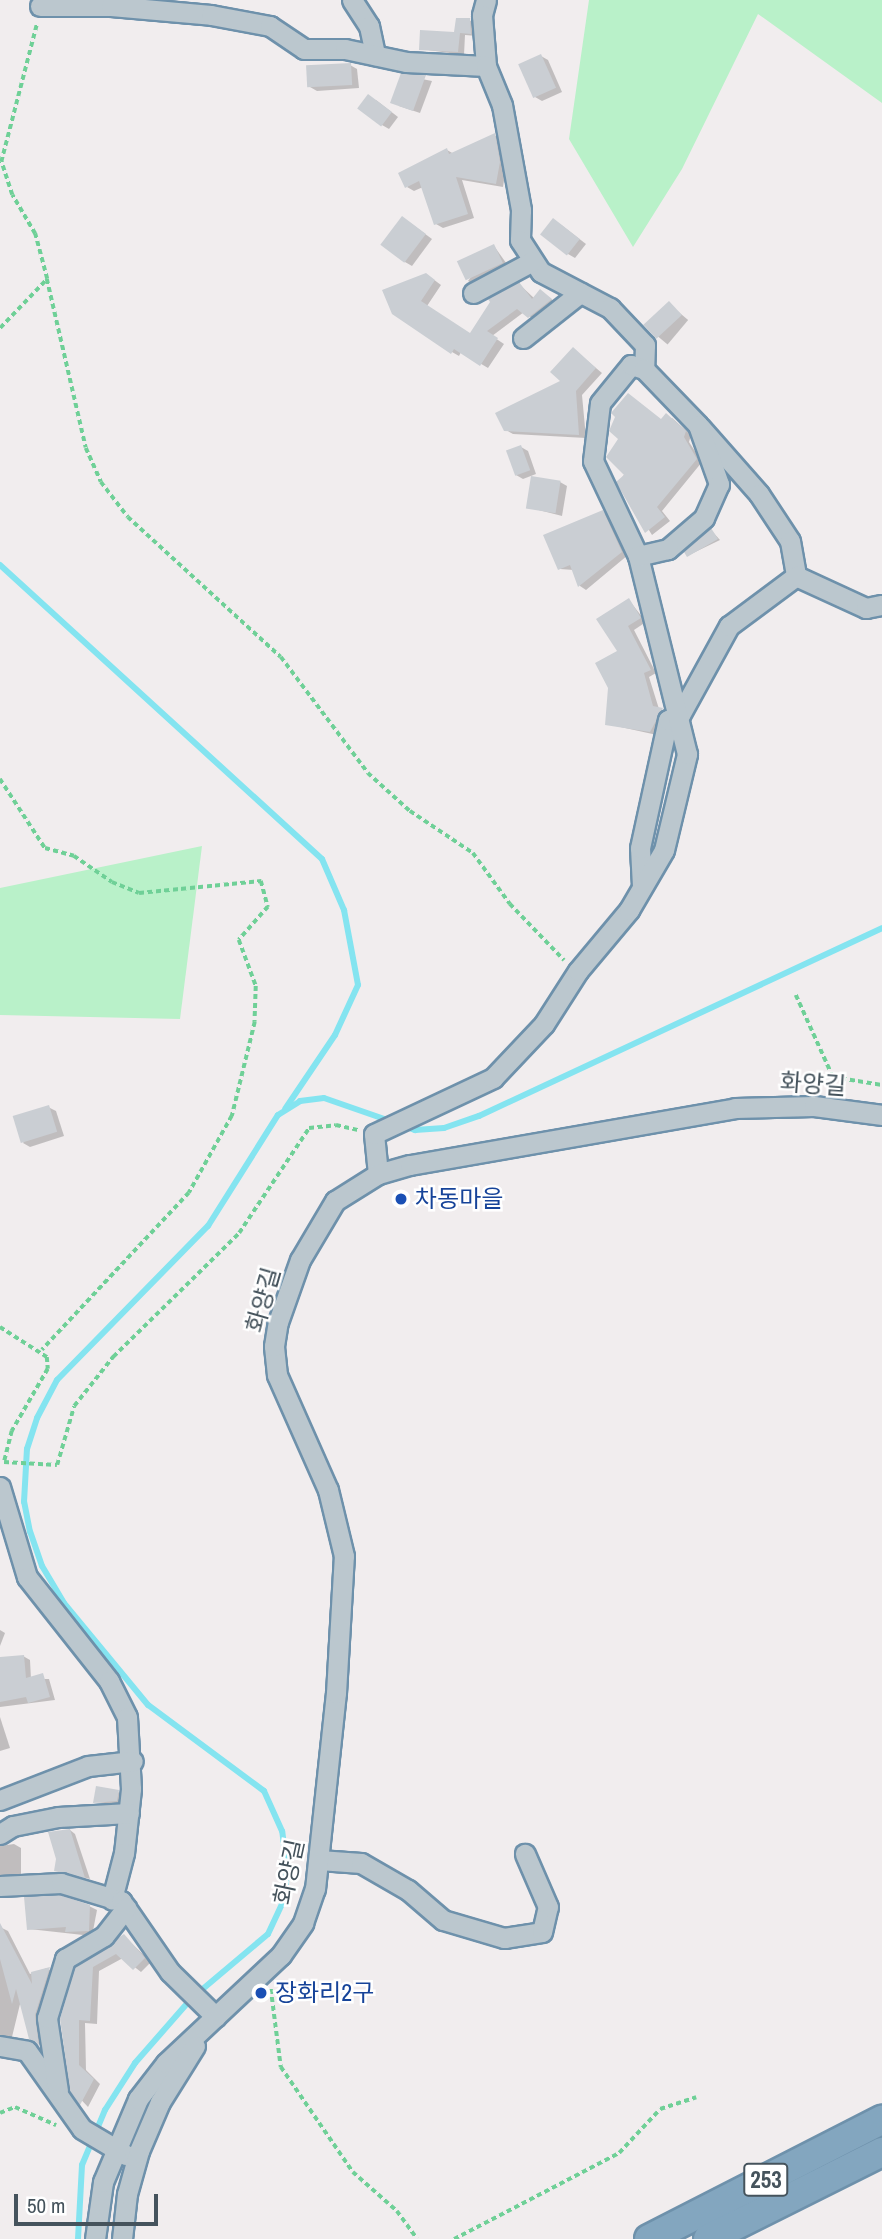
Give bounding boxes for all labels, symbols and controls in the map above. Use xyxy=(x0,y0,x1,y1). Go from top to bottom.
street label: 화양길 xyxy=(779,1067,847,1101)
place label: 차동마을 xyxy=(415,1185,503,1213)
marker: 차동마을 xyxy=(393,1191,409,1207)
street label: 화양길 xyxy=(240,1264,286,1336)
street label: 화양길 xyxy=(268,1837,310,1907)
place label: 장화리2구 xyxy=(275,1979,374,2007)
marker: 장화리2구 xyxy=(253,1985,269,2001)
road number: 253 xyxy=(743,2160,789,2200)
scale bar xyxy=(18,2180,161,2224)
text: 50 m xyxy=(27,2191,65,2220)

